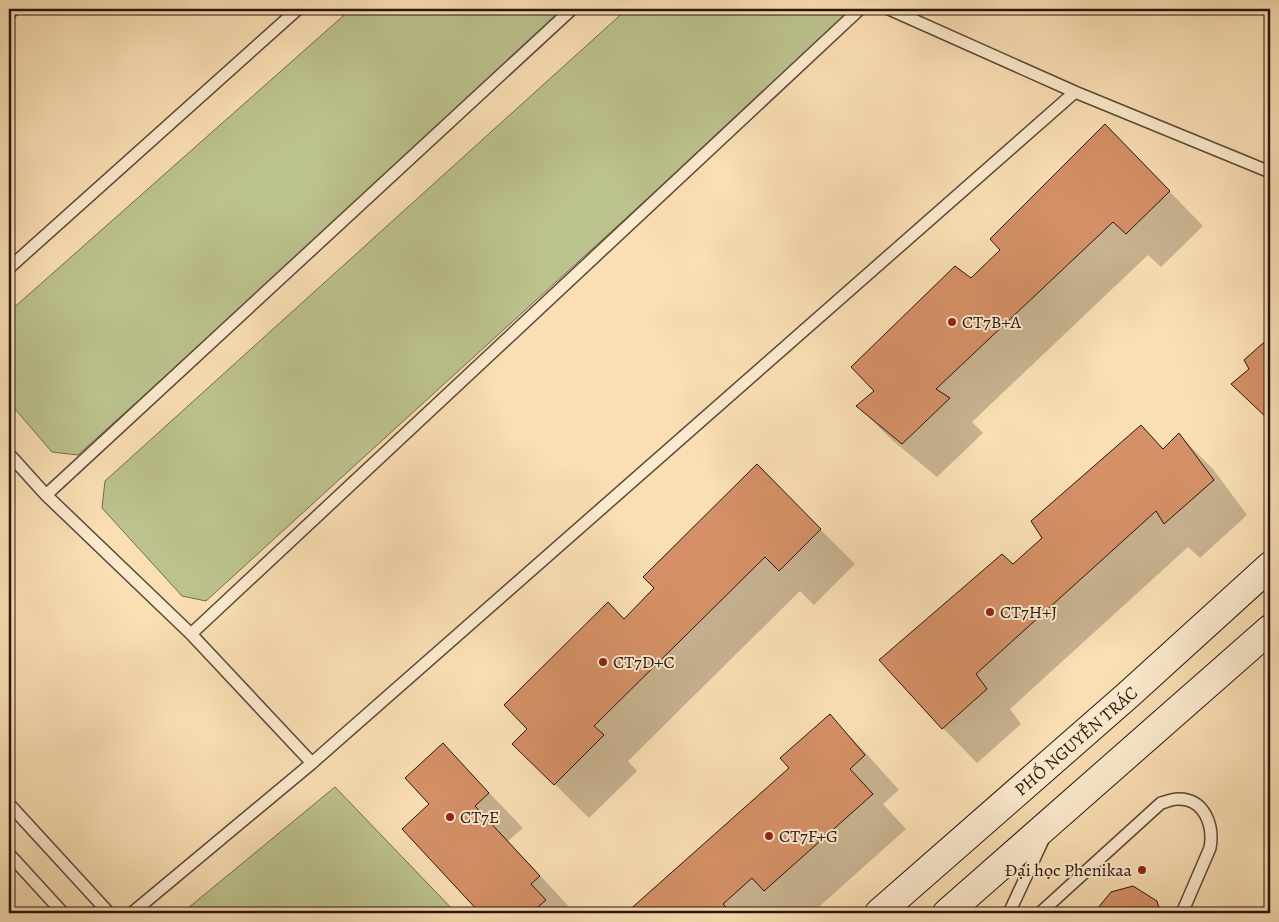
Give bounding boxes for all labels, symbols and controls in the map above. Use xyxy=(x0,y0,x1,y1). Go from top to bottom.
place label: CT7B+A xyxy=(962,310,1022,334)
marker: CT7B+A xyxy=(946,316,958,328)
place label: CT7H+J xyxy=(1000,600,1057,624)
marker: CT7H+J xyxy=(984,606,996,618)
place label: CT7D+C xyxy=(613,650,675,674)
marker: CT7D+C xyxy=(597,656,609,668)
street label: PHỐ NGUYỄN TRÁC xyxy=(1009,681,1143,801)
place label: CT7E xyxy=(460,805,499,829)
marker: CT7E xyxy=(444,811,456,823)
place label: CT7F+G xyxy=(779,824,838,848)
marker: CT7F+G xyxy=(763,830,775,842)
place label: Đại học Phenikaa xyxy=(1004,858,1133,882)
marker: Đại học Phenikaa xyxy=(1136,864,1148,876)

